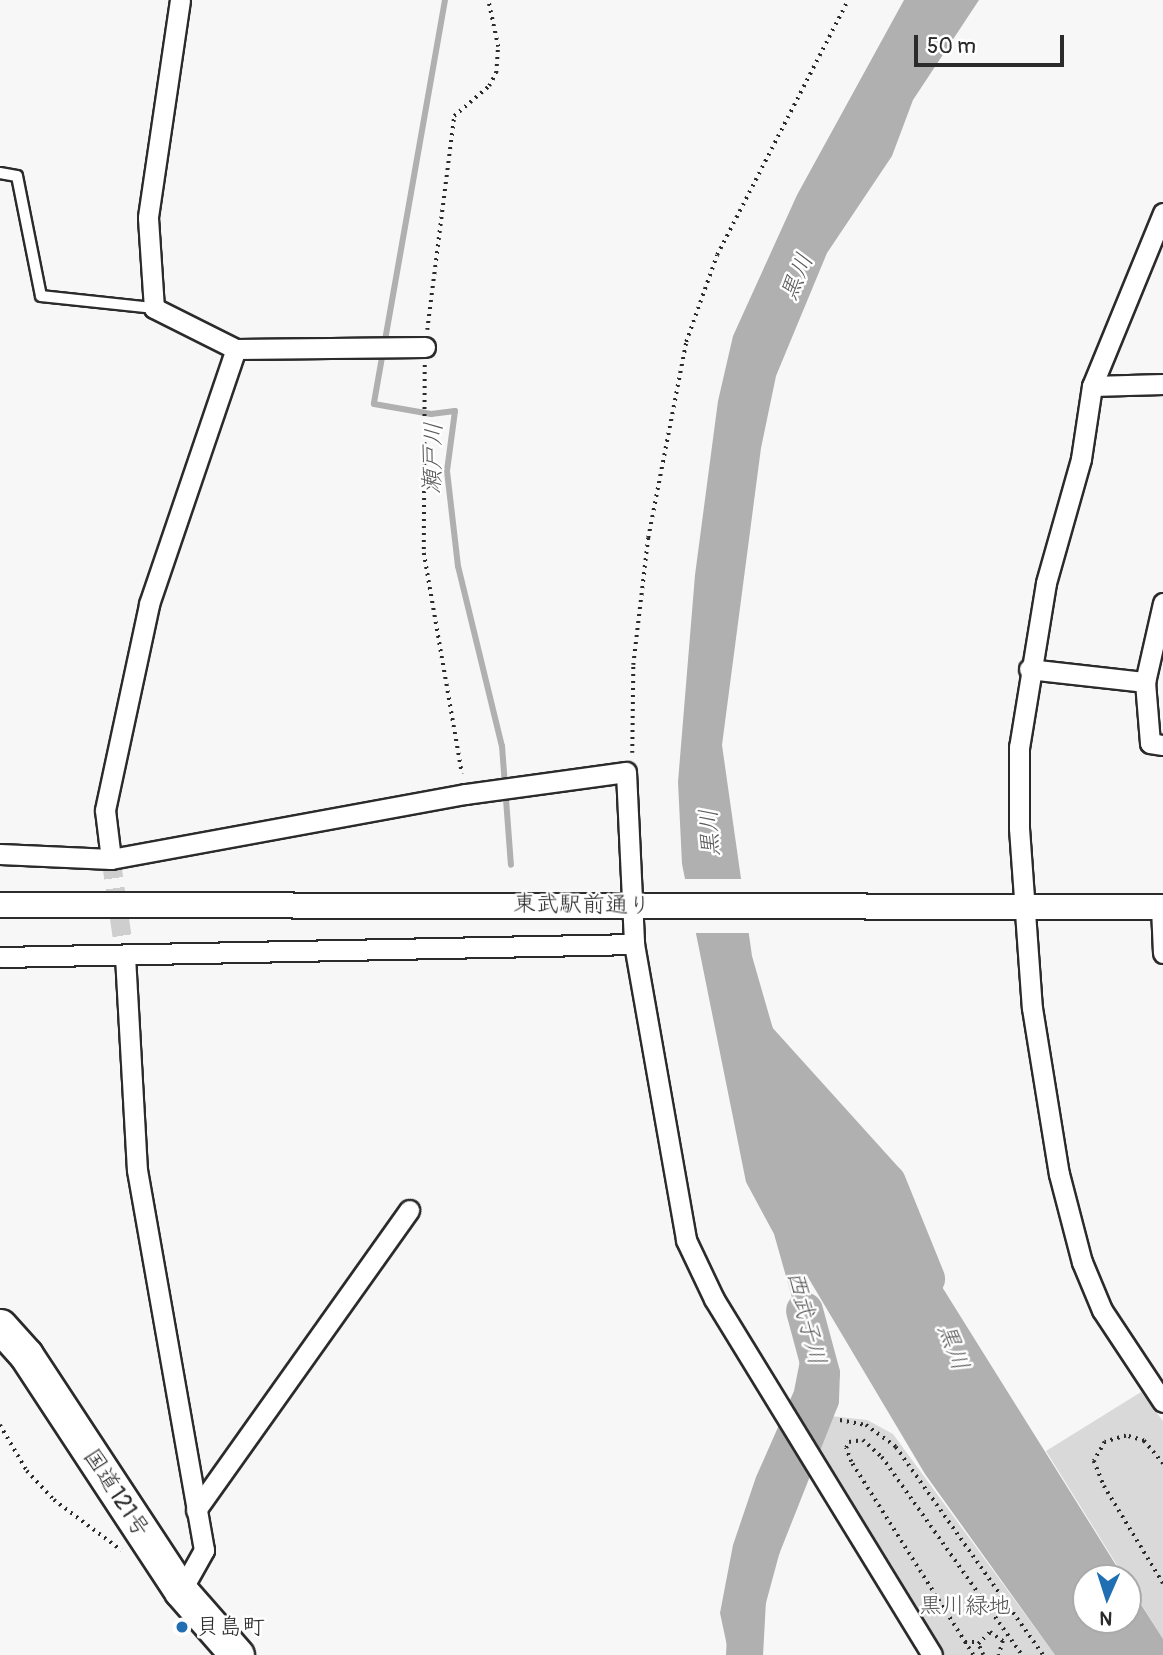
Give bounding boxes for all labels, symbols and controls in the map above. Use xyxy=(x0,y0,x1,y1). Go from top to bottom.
scale bar xyxy=(918,21,1068,65)
text: 50 m xyxy=(927,33,976,60)
water label: 黒川 xyxy=(774,249,820,305)
water label: 瀬戸川 xyxy=(417,422,449,494)
water label: 黒川 xyxy=(694,808,726,858)
street label: 東武駅前通り xyxy=(513,890,651,920)
water label: 西武子川 xyxy=(780,1268,832,1368)
water label: 黒川 xyxy=(931,1320,975,1374)
street label: 国道121号 xyxy=(77,1444,155,1542)
north arrow xyxy=(1072,1564,1142,1634)
park label: 黒川緑地 xyxy=(919,1592,1011,1620)
text: N xyxy=(1099,1606,1113,1630)
place label: 貝島町 xyxy=(196,1613,265,1641)
marker: 貝島町 xyxy=(174,1619,190,1635)

